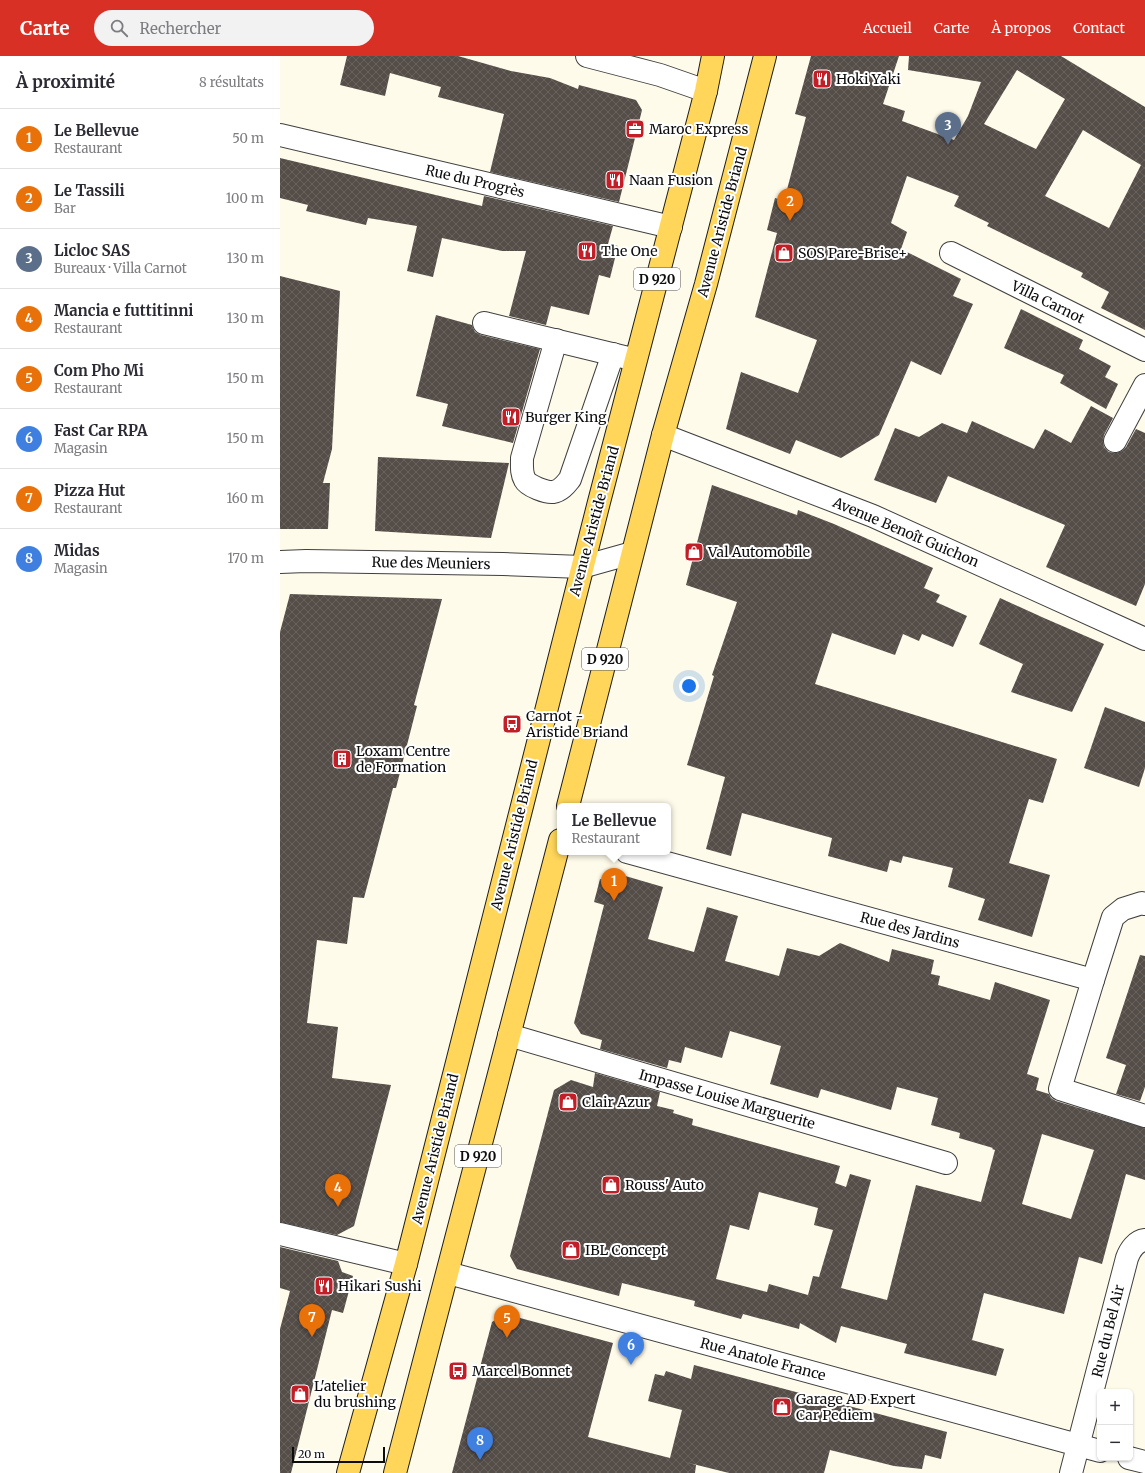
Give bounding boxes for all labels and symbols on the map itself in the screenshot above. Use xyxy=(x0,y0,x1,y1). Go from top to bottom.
restaurant icon: Hoki Yaki xyxy=(811,68,833,90)
place label: Hoki Yaki xyxy=(836,70,901,88)
pin: 3 xyxy=(935,112,961,145)
office icon: Maroc Express xyxy=(624,118,646,140)
place label: Maroc Express xyxy=(649,120,748,138)
street label: Avenue Aristide Briand xyxy=(693,144,751,300)
street label: Rue du Progrès xyxy=(424,161,527,201)
restaurant icon: Naan Fusion xyxy=(604,169,626,191)
place label: Naan Fusion xyxy=(629,171,713,189)
pin: 2 xyxy=(777,188,803,221)
restaurant icon: The One xyxy=(576,240,598,262)
place label: The One xyxy=(601,242,657,260)
shop icon: SOS Pare-Brise+ xyxy=(773,242,795,264)
place label: SOS Pare-Brise+ xyxy=(798,244,907,262)
road number: D 920 xyxy=(634,268,680,290)
street label: Villa Carnot xyxy=(1008,276,1088,328)
restaurant icon: Burger King xyxy=(500,406,522,428)
place label: Burger King xyxy=(525,408,607,426)
street label: Avenue Aristide Briand xyxy=(565,443,623,599)
street label: Avenue Benoît Guichon xyxy=(829,493,982,571)
shop icon: Val Automobile xyxy=(683,541,705,563)
place label: Val Automobile xyxy=(707,543,810,561)
street label: Rue des Meuniers xyxy=(371,553,491,573)
road number: D 920 xyxy=(582,648,628,670)
your location xyxy=(679,676,699,696)
place label: Carnot - Aristide Briand xyxy=(525,707,629,741)
bus stop icon: Carnot - Aristide Briand xyxy=(501,713,523,735)
place label: Loxam Centre de Formation xyxy=(356,742,450,776)
building icon: Loxam Centre de Formation xyxy=(331,748,353,770)
street label: Avenue Aristide Briand xyxy=(486,757,542,913)
pin: 1 xyxy=(601,868,627,901)
street label: Rue des Jardins xyxy=(858,908,962,952)
street label: Impasse Louise Marguerite xyxy=(637,1065,817,1133)
street label: Avenue Aristide Briand xyxy=(407,1071,463,1227)
shop icon: Clair Azur xyxy=(557,1091,579,1113)
place label: Clair Azur xyxy=(582,1093,650,1111)
road number: D 920 xyxy=(455,1145,501,1167)
pin: 4 xyxy=(325,1174,351,1207)
shop icon: Rouss' Auto xyxy=(600,1174,622,1196)
place label: Rouss' Auto xyxy=(625,1176,704,1194)
shop icon: IBL Concept xyxy=(560,1239,582,1261)
place label: IBL Concept xyxy=(585,1241,667,1259)
restaurant icon: Hikari Sushi xyxy=(313,1275,335,1297)
place label: Hikari Sushi xyxy=(338,1277,422,1295)
street label: Rue du Bel Air xyxy=(1088,1283,1128,1379)
pin: 7 xyxy=(299,1304,325,1337)
pin: 5 xyxy=(494,1305,520,1338)
pin: 6 xyxy=(618,1332,644,1365)
street label: Rue Anatole France xyxy=(698,1334,828,1384)
bus stop icon: Marcel Bonnet xyxy=(447,1360,469,1382)
place label: Marcel Bonnet xyxy=(472,1362,571,1380)
place label: L'atelier du brushing xyxy=(314,1377,396,1411)
shop icon: L'atelier du brushing xyxy=(289,1383,311,1405)
place label: Garage AD Expert Car Pediem xyxy=(796,1390,916,1424)
shop icon: Garage AD Expert Car Pediem xyxy=(771,1396,793,1418)
pin: 8 xyxy=(467,1427,493,1460)
scale bar xyxy=(292,1445,385,1464)

